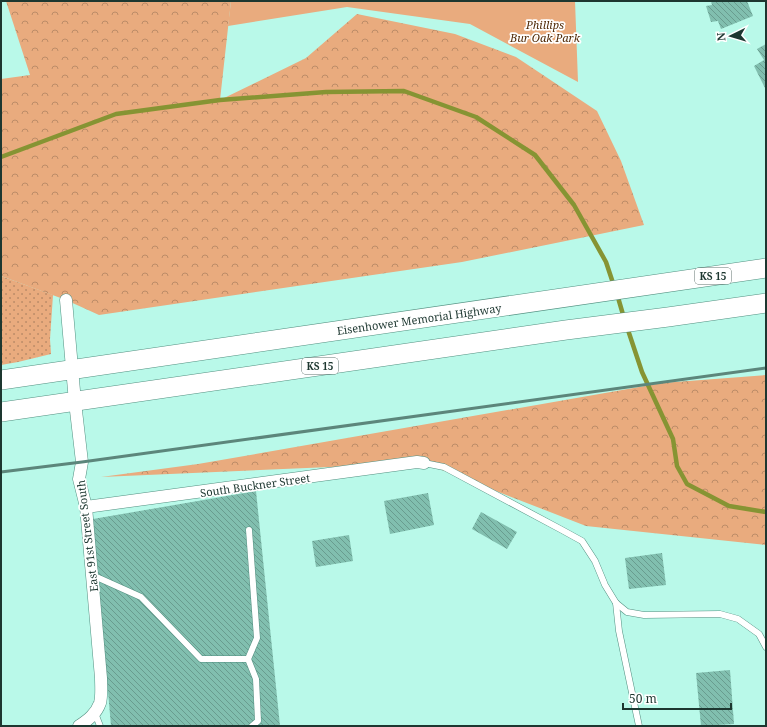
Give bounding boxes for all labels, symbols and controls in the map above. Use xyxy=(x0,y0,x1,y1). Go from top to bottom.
north arrow xyxy=(711,16,751,56)
park label: Phillips Bur Oak Park xyxy=(509,17,581,45)
text: N xyxy=(713,32,728,42)
road number: KS 15 xyxy=(695,268,731,284)
street label: Eisenhower Memorial Highway xyxy=(336,300,503,338)
road number: KS 15 xyxy=(302,358,338,374)
street label: South Buckner Street xyxy=(199,470,311,500)
street label: East 91st Street South xyxy=(73,479,101,593)
scale bar xyxy=(623,685,731,711)
text: 50 m xyxy=(629,690,657,707)

